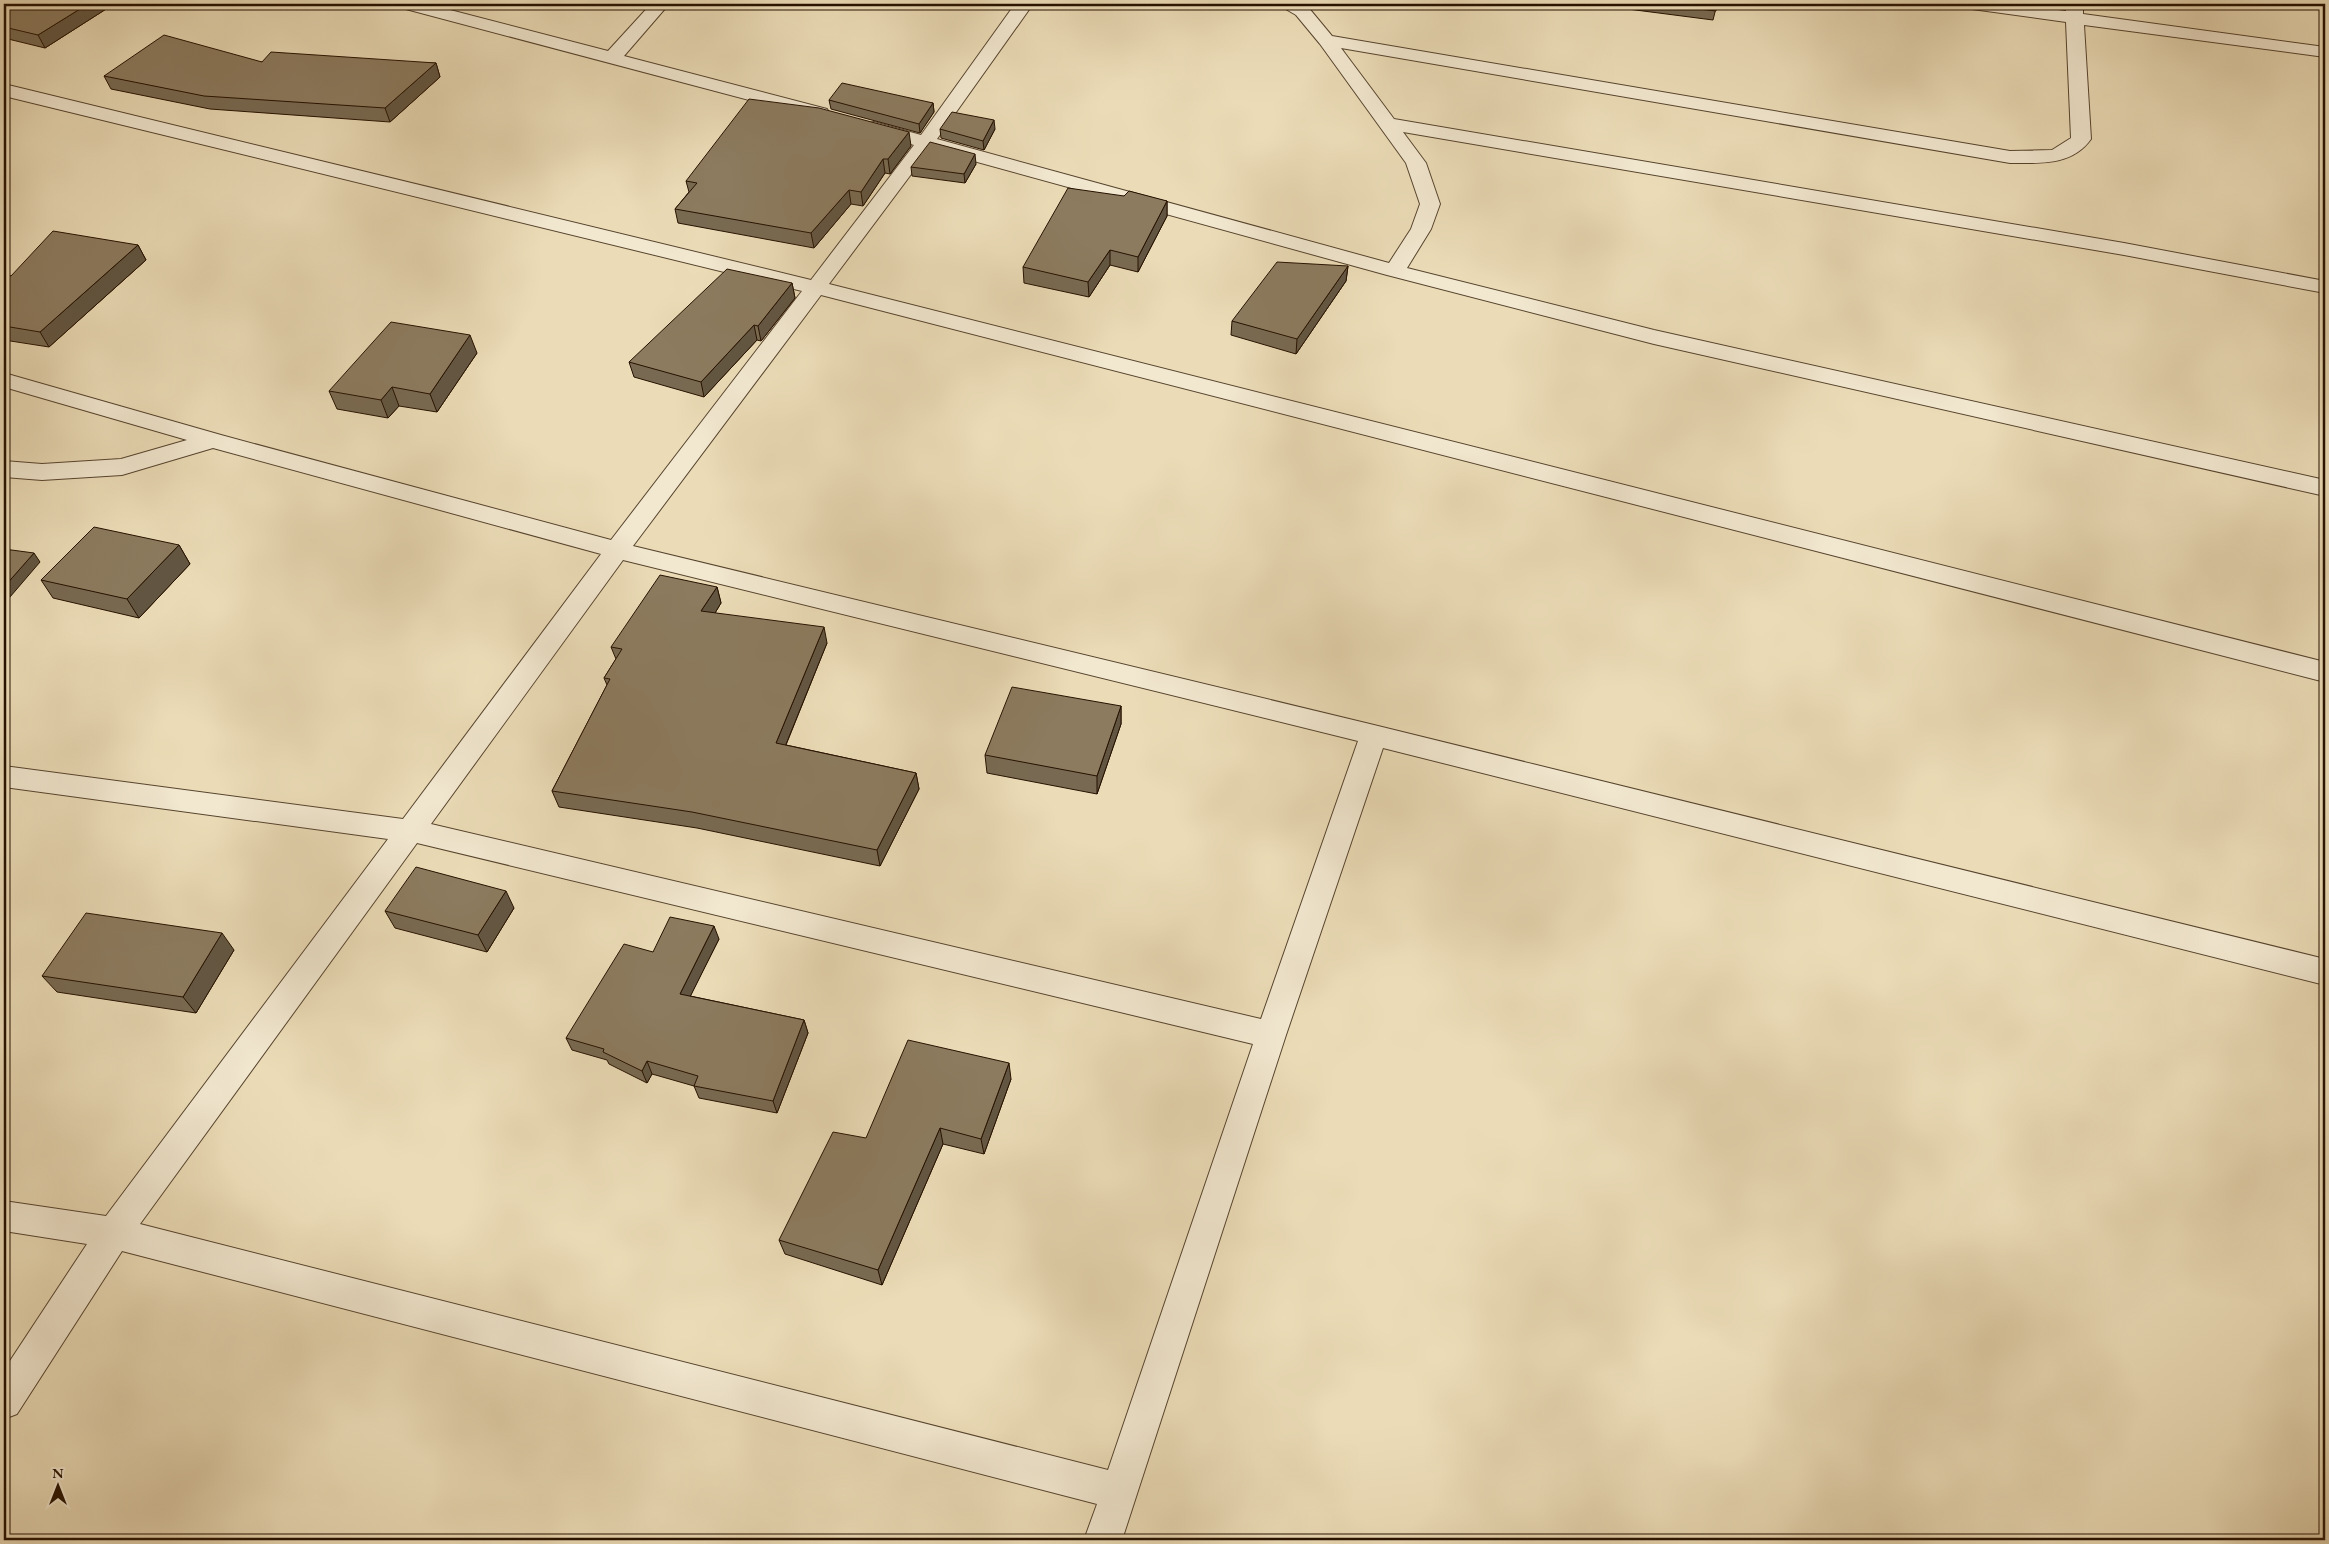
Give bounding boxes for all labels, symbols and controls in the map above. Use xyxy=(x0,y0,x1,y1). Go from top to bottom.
north arrow xyxy=(32,1462,82,1512)
text: N xyxy=(52,1464,64,1482)

